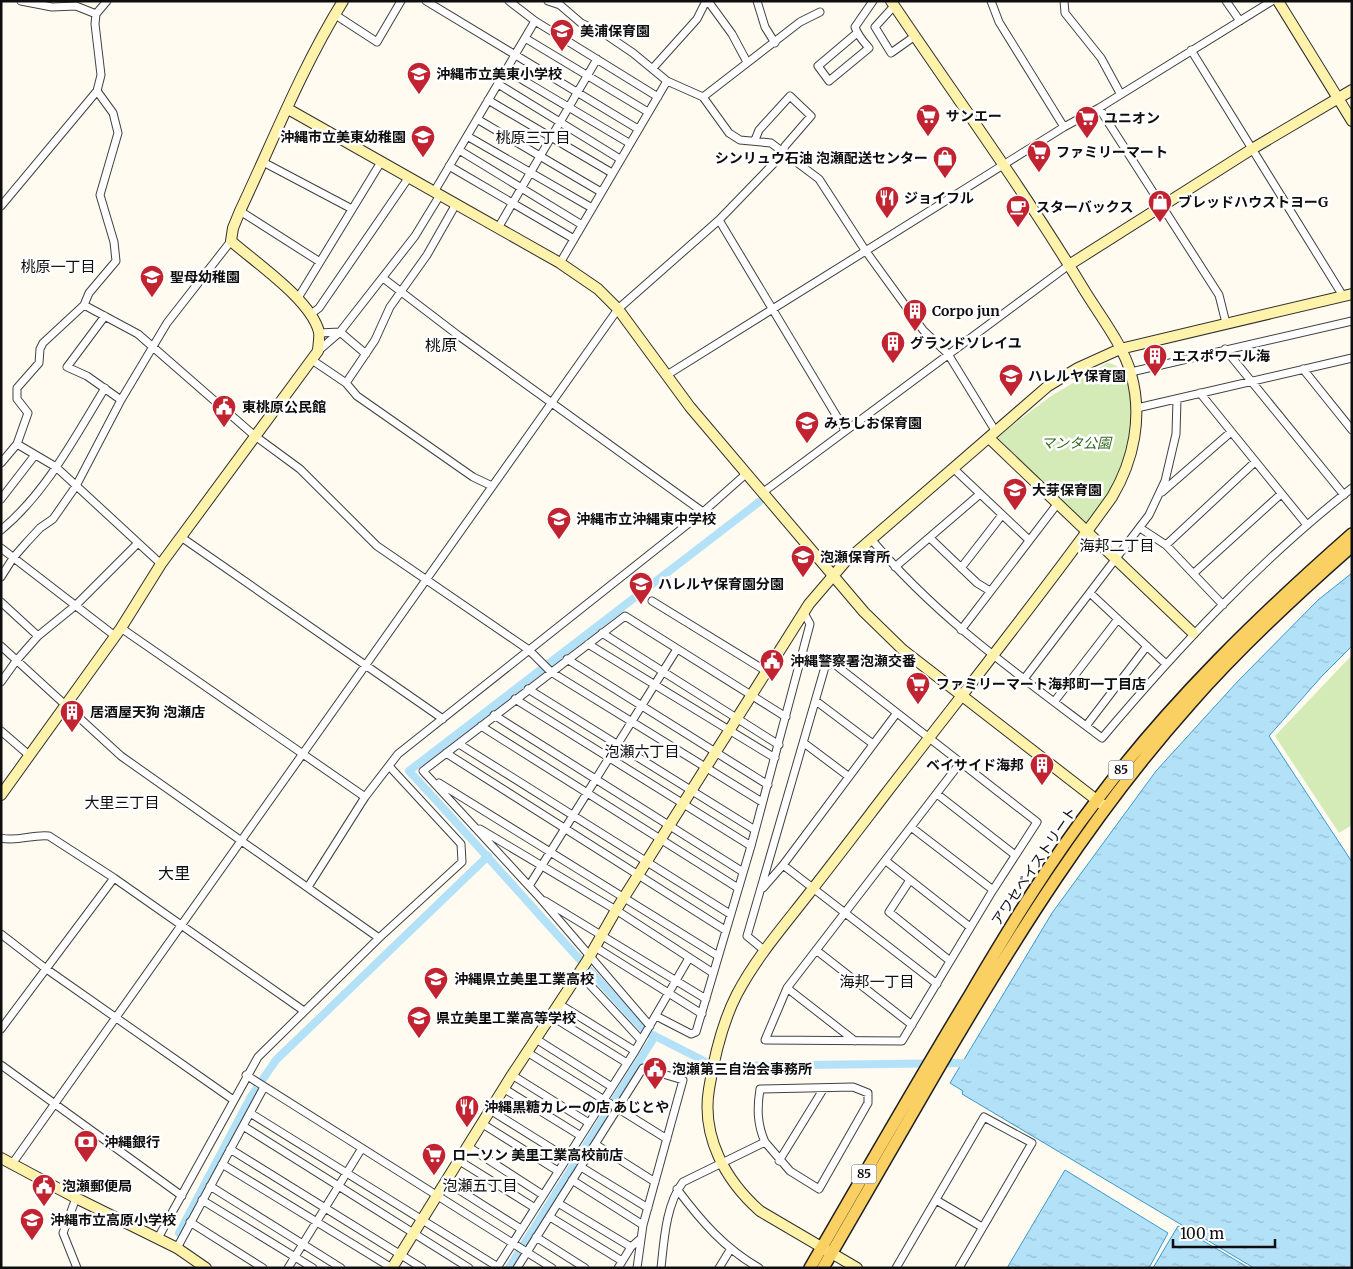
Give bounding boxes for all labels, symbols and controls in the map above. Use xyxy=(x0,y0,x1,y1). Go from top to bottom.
school or university icon: 美浦保育園 xyxy=(549,18,575,52)
place label: 美浦保育園 xyxy=(580,22,650,40)
school or university icon: 沖縄市立美東小学校 xyxy=(406,61,432,95)
place label: 沖縄市立美東小学校 xyxy=(436,65,562,83)
supermarket icon: サンエー xyxy=(915,103,941,137)
supermarket icon: ユニオン xyxy=(1074,105,1100,139)
place label: サンエー xyxy=(946,107,1002,125)
place label: ユニオン xyxy=(1104,109,1160,127)
school or university icon: 沖縄市立美東幼稚園 xyxy=(410,124,436,158)
place label: 沖縄市立美東幼稚園 xyxy=(280,128,406,146)
district label: 桃原三丁目 xyxy=(495,128,571,147)
supermarket icon: ファミリーマート xyxy=(1026,139,1052,173)
place label: ファミリーマート xyxy=(1056,143,1168,161)
shop icon: シンリュウ石油 泡瀬配送センター xyxy=(932,145,958,179)
place label: シンリュウ石油 泡瀬配送センター xyxy=(715,149,928,167)
restaurant icon: ジョイフル xyxy=(874,185,900,219)
place label: ジョイフル xyxy=(904,189,974,207)
shop icon: ブレッドハウストヨーG xyxy=(1147,189,1173,223)
place label: ブレッドハウストヨーG xyxy=(1178,193,1329,211)
cafe icon: スターバックス xyxy=(1005,194,1031,228)
place label: スターバックス xyxy=(1036,198,1133,216)
district label: 桃原一丁目 xyxy=(20,257,96,276)
school or university icon: 聖母幼稚園 xyxy=(139,264,165,298)
place label: 聖母幼稚園 xyxy=(170,268,240,286)
building icon: Corpo jun xyxy=(902,298,928,332)
place label: Corpo jun xyxy=(932,302,1000,320)
building icon: グランドソレイユ xyxy=(880,330,906,364)
place label: グランドソレイユ xyxy=(910,334,1022,352)
district label: 桃原 xyxy=(425,335,457,355)
building icon: エスポワール海 xyxy=(1142,343,1168,377)
place label: エスポワール海 xyxy=(1172,347,1270,365)
school or university icon: ハレルヤ保育園 xyxy=(998,363,1024,397)
place label: ハレルヤ保育園 xyxy=(1028,367,1126,385)
public building icon: 東桃原公民館 xyxy=(211,394,237,428)
place label: 東桃原公民館 xyxy=(242,398,326,416)
school or university icon: みちしお保育園 xyxy=(794,410,820,444)
place label: みちしお保育園 xyxy=(824,414,922,432)
park label: マンタ公園 xyxy=(1041,434,1113,452)
school or university icon: 大芽保育園 xyxy=(1002,477,1028,511)
place label: 大芽保育園 xyxy=(1032,481,1102,499)
school or university icon: 沖縄市立沖縄東中学校 xyxy=(546,506,572,540)
place label: 沖縄市立沖縄東中学校 xyxy=(576,510,716,528)
district label: 海邦二丁目 xyxy=(1079,536,1155,555)
school or university icon: 泡瀬保育所 xyxy=(790,544,816,578)
place label: 泡瀬保育所 xyxy=(820,548,890,566)
school or university icon: ハレルヤ保育園分園 xyxy=(628,571,654,605)
place label: ハレルヤ保育園分園 xyxy=(658,575,784,593)
public building icon: 沖縄警察署泡瀬交番 xyxy=(759,648,785,682)
place label: 沖縄警察署泡瀬交番 xyxy=(790,652,916,670)
supermarket icon: ファミリーマート海邦町一丁目店 xyxy=(905,671,931,705)
place label: ファミリーマート海邦町一丁目店 xyxy=(936,675,1146,693)
building icon: 居酒屋天狗 泡瀬店 xyxy=(59,699,85,733)
place label: 居酒屋天狗 泡瀬店 xyxy=(90,703,205,721)
district label: 泡瀬六丁目 xyxy=(604,742,680,761)
building icon: ベイサイド海邦 xyxy=(1029,752,1055,786)
place label: ベイサイド海邦 xyxy=(926,756,1024,774)
road number: 85 xyxy=(1108,760,1134,780)
district label: 大里三丁目 xyxy=(84,793,160,812)
street label: アワセベイストリート xyxy=(988,803,1080,929)
district label: 大里 xyxy=(158,863,190,883)
school or university icon: 沖縄県立美里工業高校 xyxy=(423,966,449,1000)
place label: 沖縄県立美里工業高校 xyxy=(454,970,594,988)
district label: 海邦一丁目 xyxy=(839,972,915,991)
school or university icon: 県立美里工業高等学校 xyxy=(406,1005,432,1039)
place label: 県立美里工業高等学校 xyxy=(436,1009,576,1027)
public building icon: 泡瀬第三自治会事務所 xyxy=(642,1056,668,1090)
place label: 泡瀬第三自治会事務所 xyxy=(672,1060,812,1078)
restaurant icon: 沖縄黒糖カレーの店 あじとや xyxy=(454,1094,480,1128)
place label: 沖縄黒糖カレーの店 あじとや xyxy=(484,1098,669,1116)
bank icon: 沖縄銀行 xyxy=(73,1129,99,1163)
place label: 沖縄銀行 xyxy=(104,1133,160,1151)
supermarket icon: ローソン 美里工業高校前店 xyxy=(421,1142,447,1176)
place label: ローソン 美里工業高校前店 xyxy=(452,1146,623,1164)
road number: 85 xyxy=(852,1164,876,1184)
public building icon: 泡瀬郵便局 xyxy=(31,1173,57,1207)
district label: 泡瀬五丁目 xyxy=(442,1176,518,1195)
place label: 泡瀬郵便局 xyxy=(62,1177,132,1195)
school or university icon: 沖縄市立高原小学校 xyxy=(19,1207,45,1241)
place label: 沖縄市立高原小学校 xyxy=(50,1211,176,1229)
scale bar xyxy=(1173,1216,1276,1248)
text: 100 m xyxy=(1180,1224,1224,1243)

